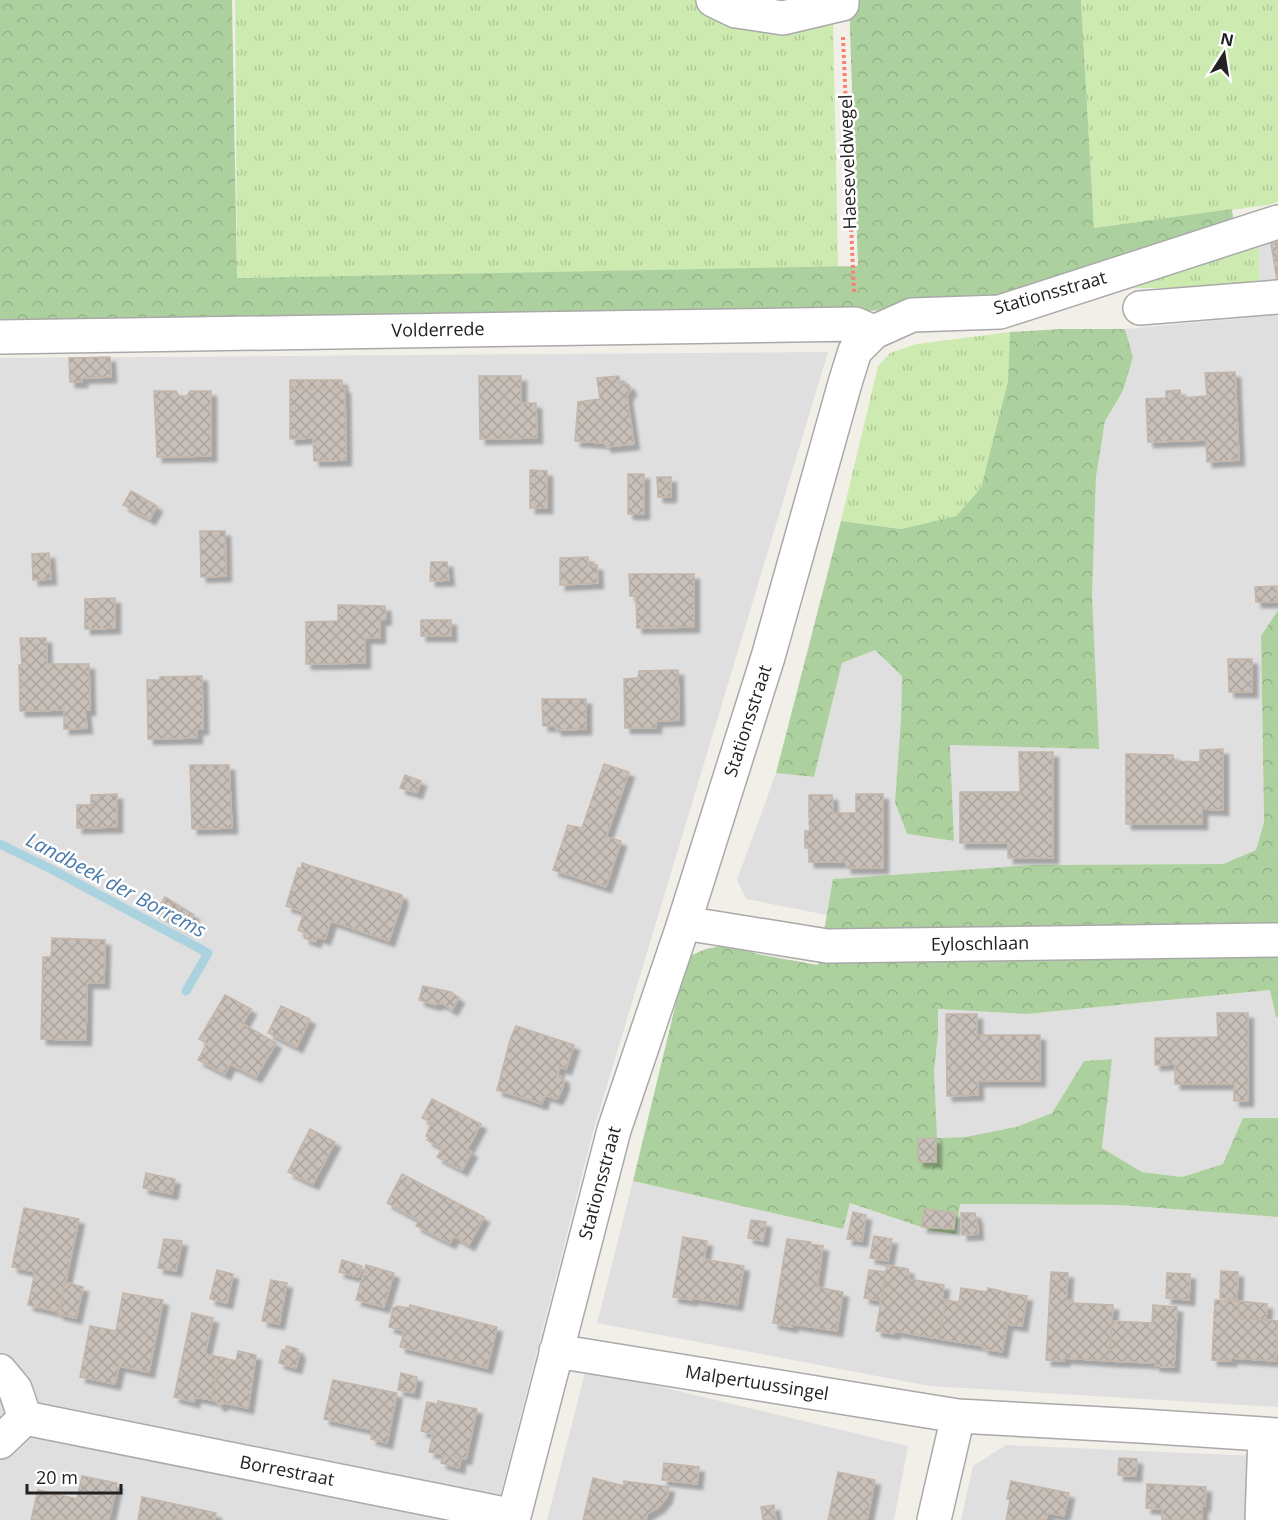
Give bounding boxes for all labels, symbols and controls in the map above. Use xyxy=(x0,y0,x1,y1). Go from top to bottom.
north arrow xyxy=(1194,24,1254,84)
text: N xyxy=(1218,27,1236,51)
street label: Haeseveldwegel xyxy=(833,94,861,230)
street label: Stationsstraat xyxy=(990,264,1109,320)
street label: Volderrede xyxy=(391,316,485,342)
street label: Stationsstraat xyxy=(718,662,776,780)
water label: Landbeek der Borrems xyxy=(22,826,211,944)
street label: Eyloschlaan xyxy=(931,930,1029,956)
street label: Stationsstraat xyxy=(572,1123,626,1242)
street label: Malpertuussingel xyxy=(684,1359,831,1405)
street label: Borrestraat xyxy=(238,1449,337,1491)
scale bar xyxy=(27,1457,122,1495)
text: 20 m xyxy=(36,1465,78,1489)

